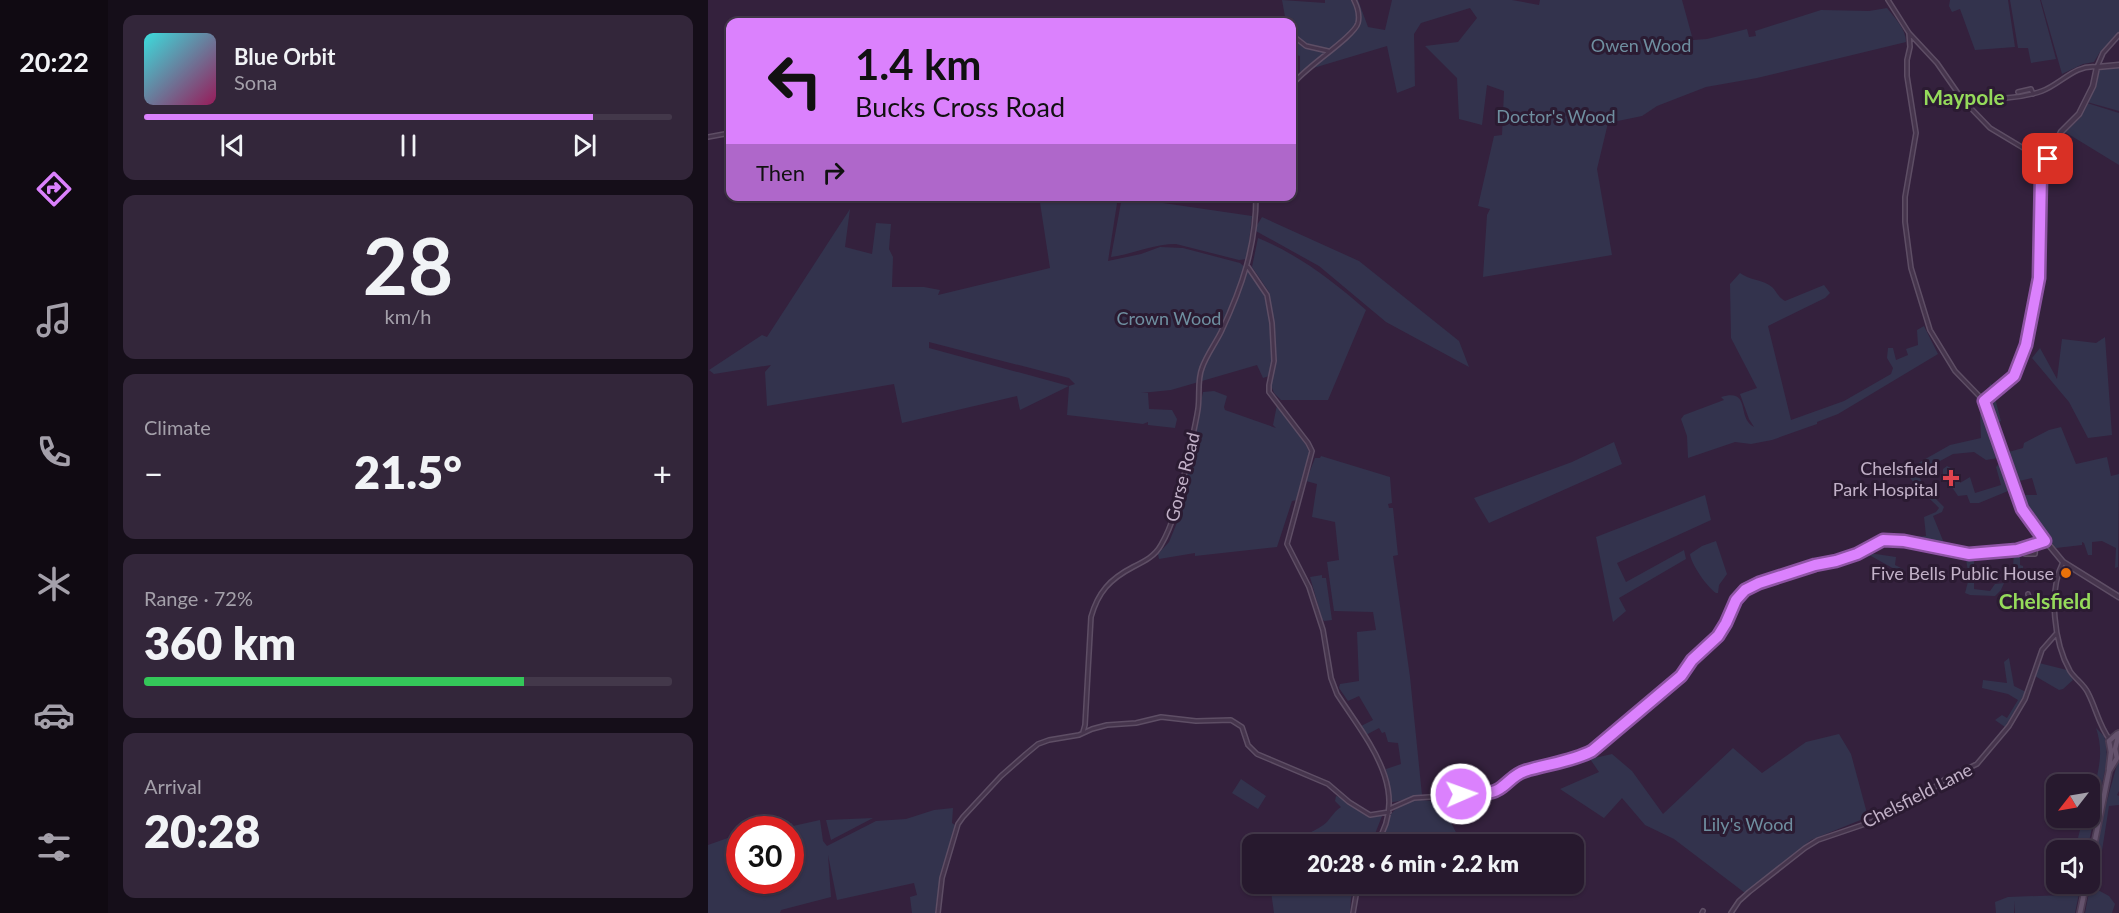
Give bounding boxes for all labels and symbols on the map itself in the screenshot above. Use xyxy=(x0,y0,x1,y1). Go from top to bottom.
park label: Owen Wood xyxy=(1591,34,1691,56)
district label: Maypole xyxy=(1923,84,2005,109)
park label: Doctor's Wood xyxy=(1496,105,1616,127)
pin xyxy=(2022,133,2073,184)
park label: Crown Wood xyxy=(1117,307,1221,329)
street label: Gorse Road xyxy=(1160,430,1204,524)
place label: Chelsfield Park Hospital xyxy=(1833,457,1938,500)
marker: Chelsfield Park Hospital xyxy=(1942,469,1960,487)
place label: Five Bells Public House xyxy=(1871,562,2054,584)
marker: Five Bells Public House xyxy=(2059,566,2073,580)
district label: Chelsfield xyxy=(1999,588,2091,613)
street label: Chelsfield Lane xyxy=(1858,758,1976,832)
position arrow xyxy=(1429,762,1493,826)
north arrow xyxy=(2046,774,2100,828)
park label: Lily's Wood xyxy=(1703,813,1793,835)
speed limit sign: 30 xyxy=(726,816,804,894)

